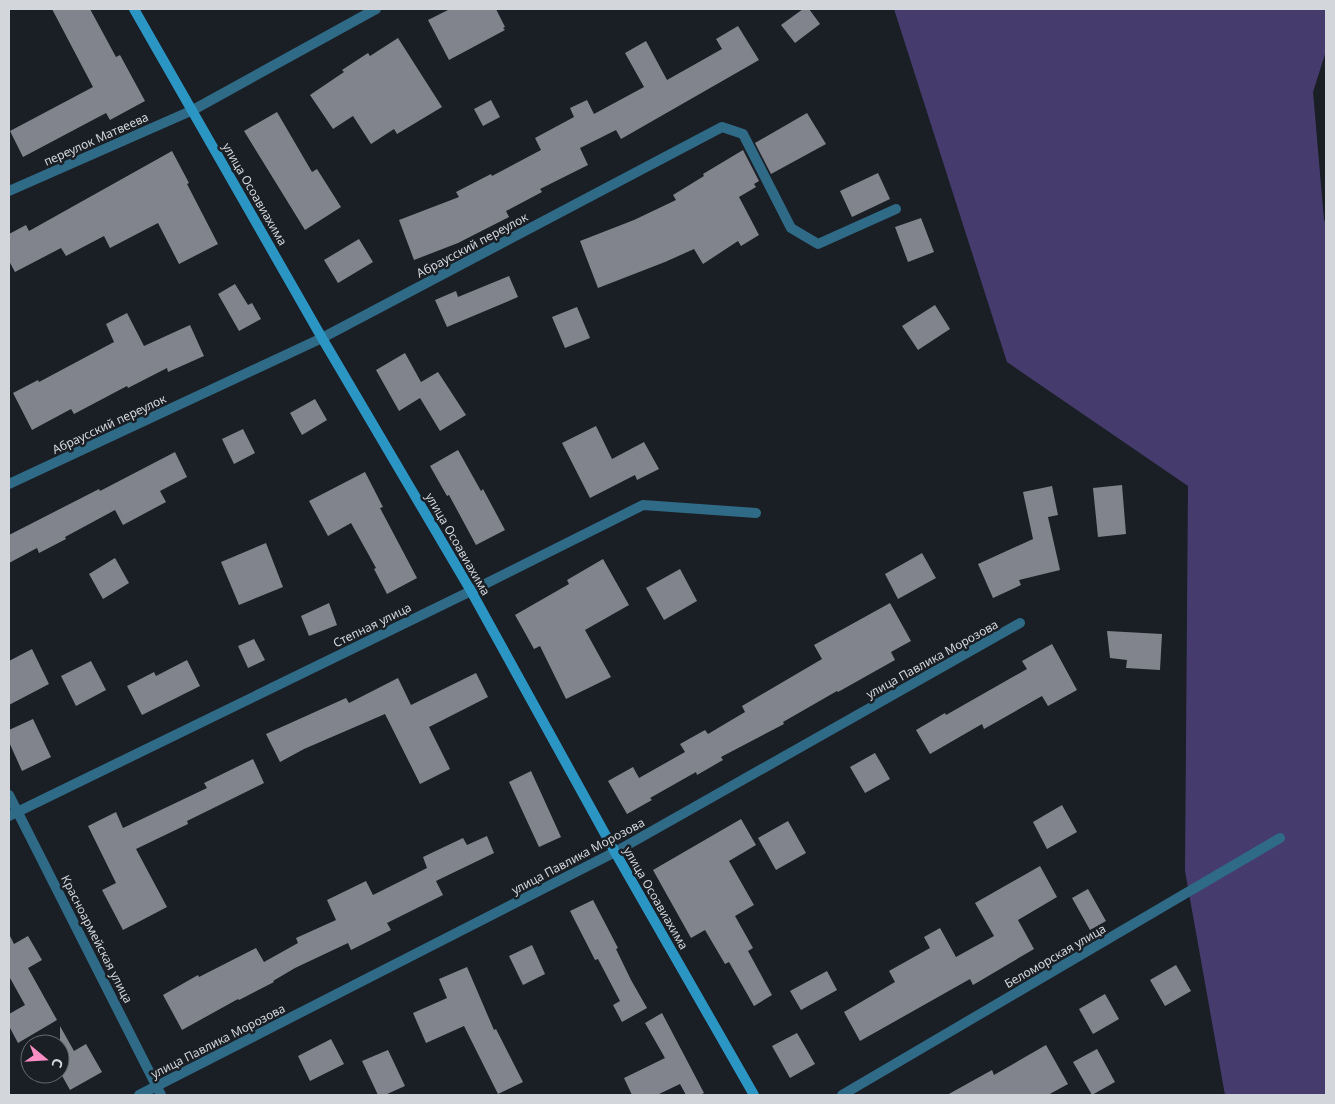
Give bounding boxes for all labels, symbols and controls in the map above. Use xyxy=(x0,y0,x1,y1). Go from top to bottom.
street label: переулок Матвеева xyxy=(41,108,151,170)
street label: улица Осоавиахима xyxy=(219,140,291,248)
street label: Абраусский переулок xyxy=(413,208,531,282)
street label: Абраусский переулок xyxy=(49,390,169,458)
street label: улица Осоавиахима xyxy=(422,490,494,598)
street label: Степная улица xyxy=(330,599,414,651)
street label: улица Павлика Морозова xyxy=(863,616,1001,702)
street label: улица Павлика Морозова xyxy=(508,814,648,898)
street label: улица Осоавиахима xyxy=(620,844,692,952)
street label: Красноармейская улица xyxy=(57,872,137,1006)
street label: Беломорская улица xyxy=(1001,920,1109,992)
street label: улица Павлика Морозова xyxy=(148,1000,288,1082)
north arrow xyxy=(20,1034,70,1084)
text: С xyxy=(47,1056,68,1070)

